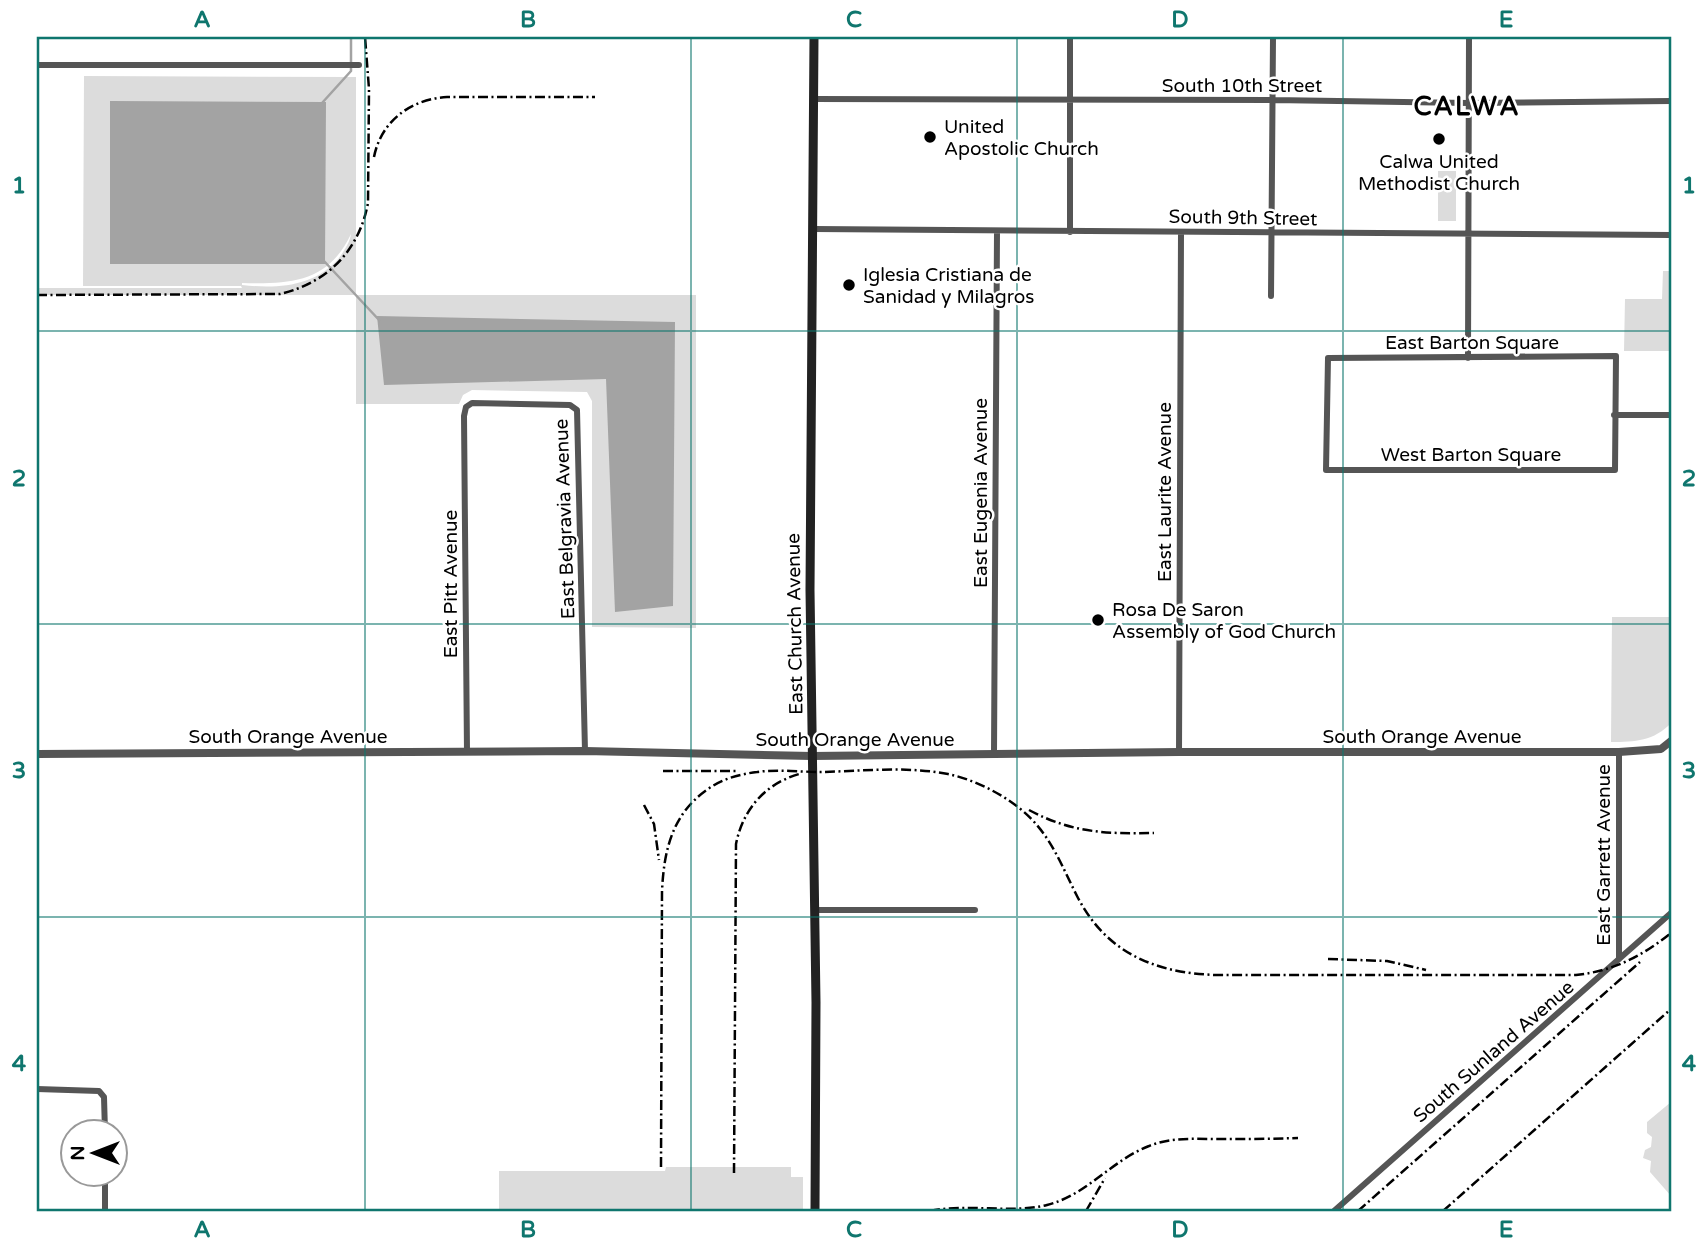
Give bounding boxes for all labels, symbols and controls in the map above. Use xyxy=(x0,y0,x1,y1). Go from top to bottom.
text: A xyxy=(193,6,211,34)
text: B xyxy=(520,6,536,34)
text: C xyxy=(846,6,862,34)
text: D xyxy=(1171,6,1189,34)
text: E xyxy=(1499,6,1513,34)
street label: South 10th Street xyxy=(1162,75,1322,97)
district label: CALWA xyxy=(1413,91,1521,122)
place label: United Apostolic Church xyxy=(944,116,1099,160)
marker: United Apostolic Church xyxy=(922,129,938,145)
marker: Calwa United Methodist Church xyxy=(1431,131,1447,147)
place label: Calwa United Methodist Church xyxy=(1358,151,1520,195)
text: 1 xyxy=(12,172,26,200)
text: 1 xyxy=(1682,172,1696,200)
street label: South 9th Street xyxy=(1168,206,1317,230)
place label: Iglesia Cristiana de Sanidad y Milagros xyxy=(863,264,1034,308)
marker: Iglesia Cristiana de Sanidad y Milagros xyxy=(841,277,857,293)
street label: East Barton Square xyxy=(1385,332,1559,354)
street label: East Eugenia Avenue xyxy=(970,398,992,588)
street label: East Laurite Avenue xyxy=(1154,402,1176,582)
street label: East Belgravia Avenue xyxy=(551,418,579,620)
street label: West Barton Square xyxy=(1381,444,1561,466)
text: 2 xyxy=(12,465,26,493)
text: 2 xyxy=(1682,465,1696,493)
street label: East Pitt Avenue xyxy=(440,510,462,658)
street label: East Church Avenue xyxy=(782,533,808,715)
place label: Rosa De Saron Assembly of God Church xyxy=(1112,599,1336,643)
marker: Rosa De Saron Assembly of God Church xyxy=(1090,612,1106,628)
street label: South Orange Avenue xyxy=(188,726,388,748)
street label: South Orange Avenue xyxy=(1322,726,1522,748)
street label: South Orange Avenue xyxy=(755,729,955,751)
text: 3 xyxy=(12,757,26,785)
text: 3 xyxy=(1682,757,1696,785)
street label: East Garrett Avenue xyxy=(1593,764,1615,946)
street label: South Sunland Avenue xyxy=(1409,976,1578,1127)
text: 4 xyxy=(12,1050,27,1078)
text: 4 xyxy=(1682,1050,1697,1078)
north arrow xyxy=(60,1118,130,1188)
text: N xyxy=(67,1145,89,1161)
text: A xyxy=(193,1216,211,1244)
text: B xyxy=(520,1216,536,1244)
text: C xyxy=(846,1216,862,1244)
text: D xyxy=(1171,1216,1189,1244)
text: E xyxy=(1499,1216,1513,1244)

